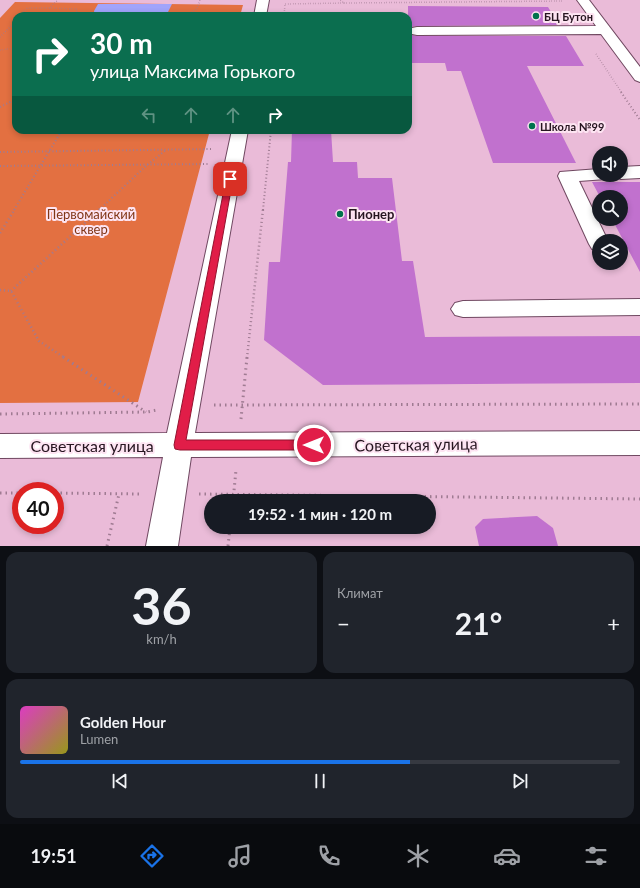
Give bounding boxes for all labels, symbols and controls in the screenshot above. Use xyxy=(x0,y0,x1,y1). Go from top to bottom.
place label: БЦ Бутон xyxy=(544,10,593,23)
marker: БЦ Бутон xyxy=(531,11,541,21)
text: 30 m xyxy=(90,26,153,60)
icon: right xyxy=(24,28,76,80)
text: улица Максима Горького xyxy=(90,60,295,82)
icon: left xyxy=(138,104,160,126)
icon: ahead xyxy=(180,104,202,126)
icon: ahead xyxy=(222,104,244,126)
icon: right xyxy=(264,104,286,126)
place label: Школа №99 xyxy=(540,120,604,133)
marker: Школа №99 xyxy=(527,121,537,131)
map controls xyxy=(592,146,628,270)
button: sound xyxy=(592,146,628,182)
pin xyxy=(213,162,247,196)
icon: arrive xyxy=(219,168,241,190)
button: search xyxy=(592,190,628,226)
park label: Первомайский сквер xyxy=(47,206,135,237)
place label: Пионер xyxy=(348,206,394,222)
marker: Пионер xyxy=(335,209,345,219)
button: layers xyxy=(592,234,628,270)
position arrow xyxy=(293,424,335,466)
street label: Советская улица xyxy=(354,433,478,455)
street label: Советская улица xyxy=(30,436,154,455)
speed limit sign: 40 xyxy=(12,482,64,534)
text: 19:52 · 1 мин · 120 m xyxy=(248,505,392,523)
text: 36 xyxy=(131,574,192,636)
text: Климат xyxy=(337,585,383,601)
text: 21° xyxy=(455,605,502,641)
text: − xyxy=(337,610,350,637)
text: + xyxy=(607,610,620,637)
text: km/h xyxy=(146,631,177,647)
text: Golden Hour xyxy=(80,713,166,731)
text: Lumen xyxy=(80,731,118,747)
icon: previous xyxy=(109,770,131,792)
icon: pause xyxy=(309,770,331,792)
icon: next xyxy=(509,770,531,792)
icon: directions xyxy=(138,842,166,870)
icon: music xyxy=(226,842,254,870)
icon: phone xyxy=(315,842,343,870)
icon: climate xyxy=(404,842,432,870)
icon: car xyxy=(493,842,521,870)
icon: filters xyxy=(582,842,610,870)
text: 19:51 xyxy=(30,845,77,867)

